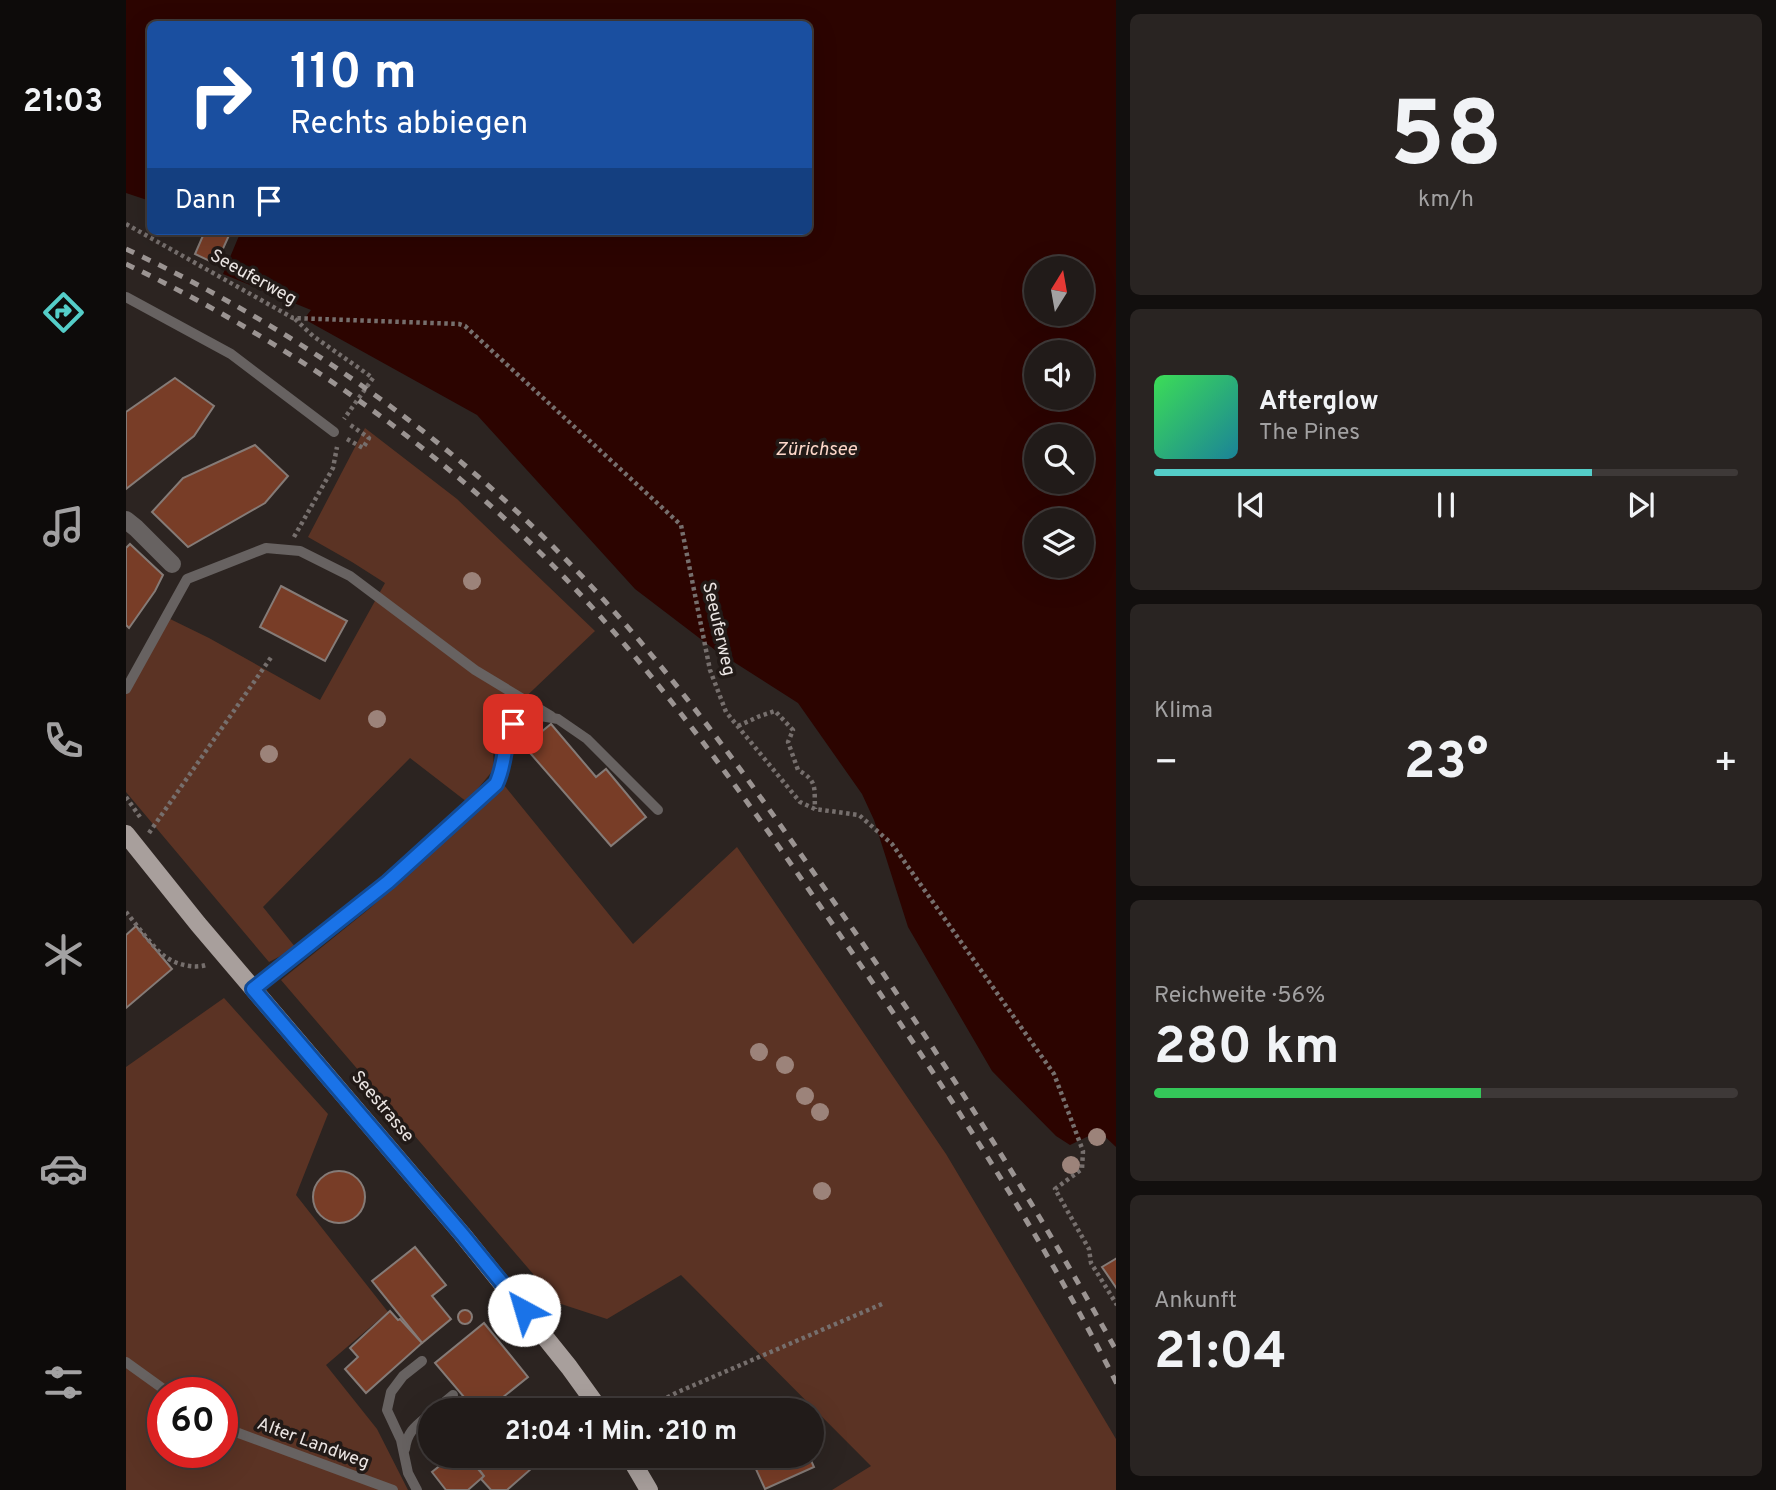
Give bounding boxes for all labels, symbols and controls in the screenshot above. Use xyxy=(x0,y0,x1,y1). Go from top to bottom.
text: 110 m xyxy=(290,44,417,106)
icon: right xyxy=(175,49,266,140)
text: 21:03 xyxy=(23,83,103,123)
text: 58 xyxy=(1390,83,1502,198)
text: Rechts abbiegen xyxy=(290,105,528,145)
icon: arrive xyxy=(250,182,288,220)
text: Dann xyxy=(175,185,236,218)
text: km/h xyxy=(1418,186,1474,215)
street label: Seeuferweg xyxy=(206,245,300,311)
north arrow xyxy=(1024,256,1094,326)
map controls xyxy=(1024,256,1094,578)
icon: directions xyxy=(39,288,88,337)
button: sound xyxy=(1024,340,1094,410)
text: Afterglow xyxy=(1259,386,1379,419)
text: The Pines xyxy=(1259,419,1360,448)
button: search xyxy=(1024,424,1094,494)
water label: Zürichsee xyxy=(775,438,857,462)
icon: previous xyxy=(1232,486,1270,524)
icon: pause xyxy=(1427,486,1465,524)
icon: next xyxy=(1622,486,1660,524)
icon: music xyxy=(39,502,88,551)
button: layers xyxy=(1024,508,1094,578)
street label: Seeuferweg xyxy=(696,580,740,678)
pin xyxy=(483,694,543,754)
text: Klima xyxy=(1154,697,1213,726)
icon: arrive xyxy=(494,705,532,743)
icon: phone xyxy=(39,716,88,765)
text: 23° xyxy=(1404,731,1488,797)
text: − xyxy=(1154,740,1179,789)
text: + xyxy=(1713,740,1738,789)
icon: climate xyxy=(39,930,88,979)
text: Reichweite · 56% xyxy=(1154,982,1325,1011)
text: 280 km xyxy=(1154,1016,1340,1082)
street label: Seestrasse xyxy=(345,1066,419,1148)
icon: car xyxy=(39,1144,88,1193)
position arrow xyxy=(487,1273,561,1347)
text: Ankunft xyxy=(1154,1287,1237,1316)
text: 21:04 xyxy=(1154,1321,1287,1387)
icon: filters xyxy=(39,1358,88,1407)
speed limit sign: 60 xyxy=(147,1377,238,1468)
street label: Alter Landweg xyxy=(254,1413,372,1475)
text: 21:04 · 1 Min. · 210 m xyxy=(505,1416,737,1449)

